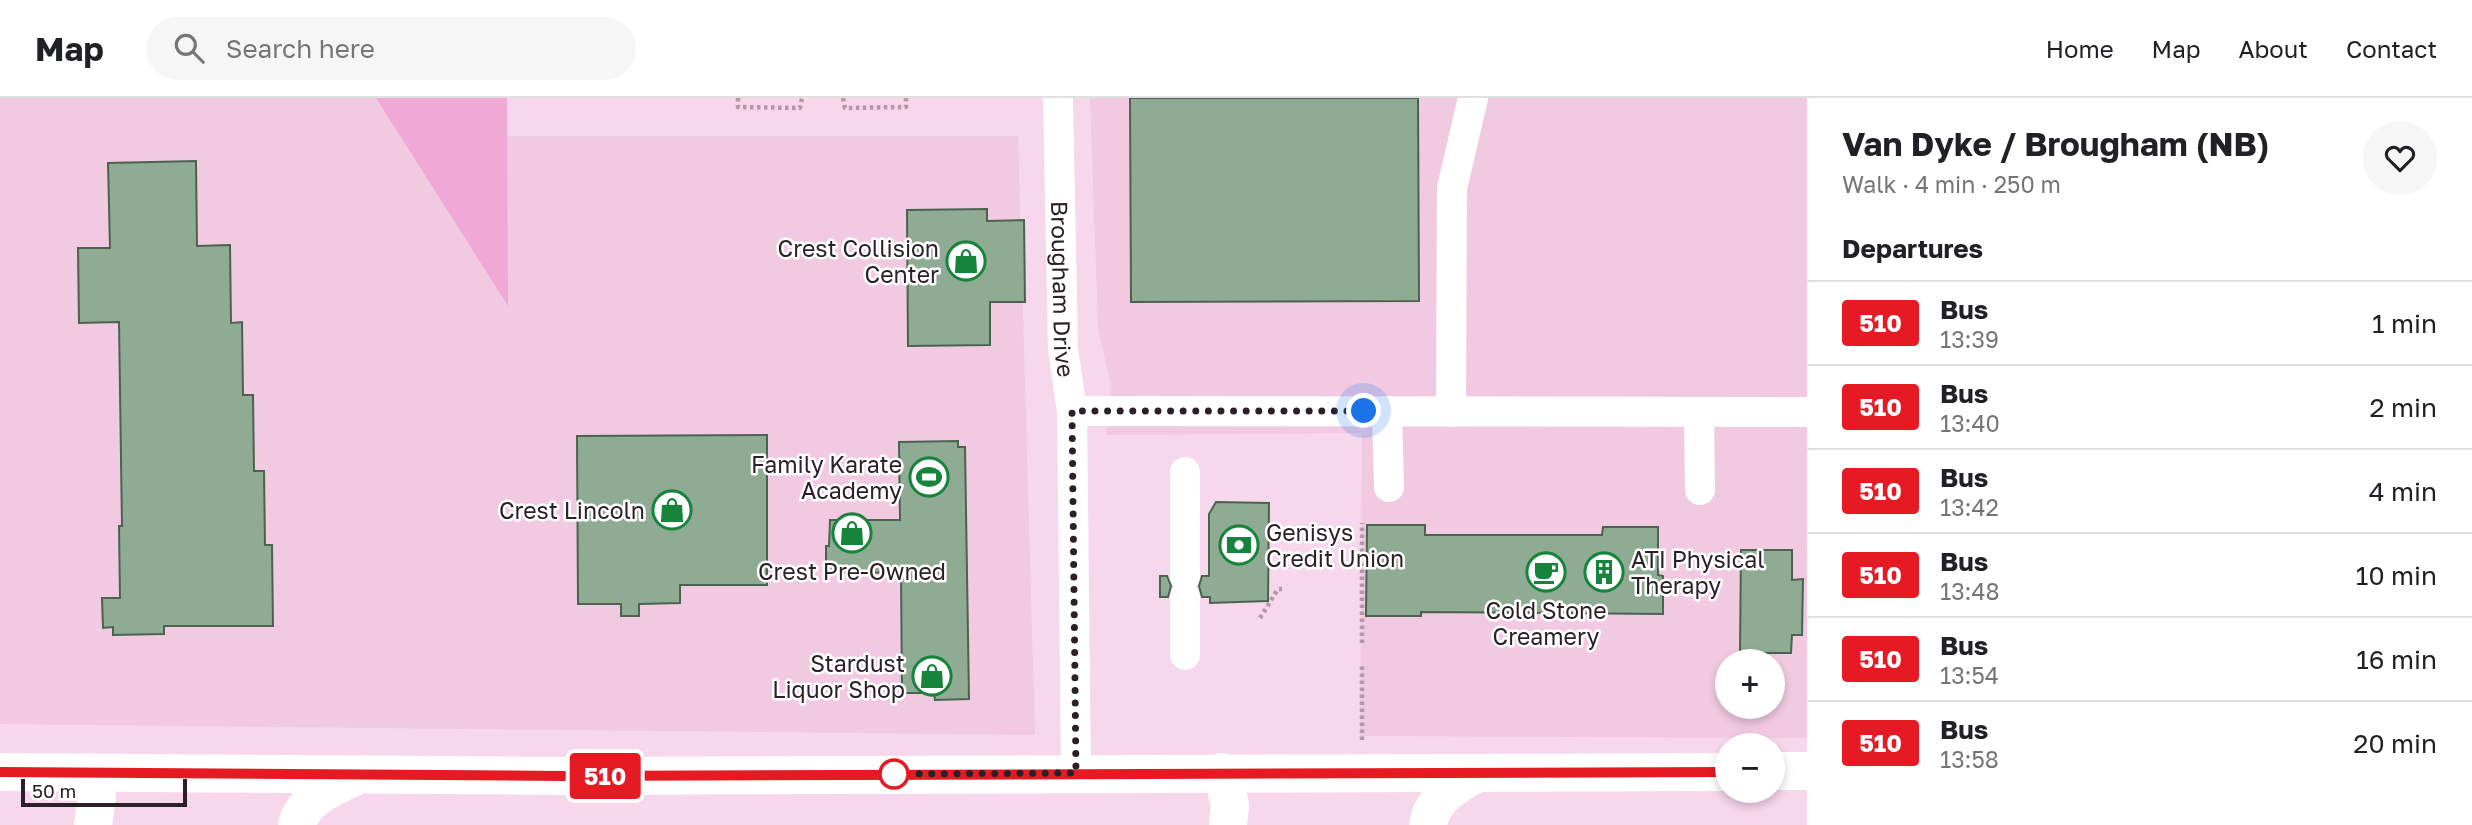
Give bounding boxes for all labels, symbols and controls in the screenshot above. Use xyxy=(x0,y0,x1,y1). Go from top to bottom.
search box xyxy=(146,17,636,80)
text: Map xyxy=(35,29,104,68)
icon: search xyxy=(170,29,208,67)
text: Search here xyxy=(226,33,375,64)
text: Home xyxy=(2046,34,2114,63)
text: Map xyxy=(2152,34,2201,63)
text: About xyxy=(2239,34,2308,63)
text: Contact xyxy=(2346,34,2437,63)
button: heart xyxy=(2363,121,2437,195)
text: Van Dyke / Brougham (NB) xyxy=(1842,124,2269,163)
text: Walk · 4 min · 250 m xyxy=(1842,170,2061,198)
street label: Brougham Drive xyxy=(1046,201,1081,379)
text: Departures xyxy=(1842,233,1983,264)
place label: Crest Collision Center xyxy=(778,234,939,288)
shop icon: Crest Collision Center xyxy=(945,240,987,282)
text: Bus xyxy=(1940,294,1988,325)
text: 510 xyxy=(1859,308,1902,337)
text: 1 min xyxy=(2372,308,2437,339)
text: 13:39 xyxy=(1940,325,1999,353)
text: Bus xyxy=(1940,378,1988,409)
text: 510 xyxy=(1859,392,1902,421)
text: 2 min xyxy=(2369,392,2437,423)
your location xyxy=(1346,393,1381,428)
text: 13:40 xyxy=(1940,409,2000,437)
place label: Family Karate Academy xyxy=(751,450,902,504)
sports icon: Family Karate Academy xyxy=(908,456,950,498)
text: Bus xyxy=(1940,462,1988,493)
text: 510 xyxy=(1859,476,1902,505)
text: 4 min xyxy=(2369,476,2437,507)
shop icon: Crest Lincoln xyxy=(651,489,693,531)
text: 13:42 xyxy=(1940,493,1999,521)
place label: Crest Lincoln xyxy=(499,496,645,524)
shop icon: Crest Pre-Owned xyxy=(831,512,873,554)
place label: Genisys Credit Union xyxy=(1266,518,1404,572)
bank icon: Genisys Credit Union xyxy=(1218,524,1260,566)
place label: ATI Physical Therapy xyxy=(1631,545,1765,599)
text: Bus xyxy=(1940,546,1988,577)
cafe icon: Cold Stone Creamery xyxy=(1525,551,1567,593)
building icon: ATI Physical Therapy xyxy=(1583,551,1625,593)
place label: Crest Pre-Owned xyxy=(758,557,946,585)
text: 510 xyxy=(1859,560,1902,589)
text: 10 min xyxy=(2356,560,2437,591)
text: 13:48 xyxy=(1940,577,2000,605)
place label: Cold Stone Creamery xyxy=(1485,596,1607,650)
text: Bus xyxy=(1940,630,1988,661)
text: 510 xyxy=(1859,644,1902,673)
text: 16 min xyxy=(2356,644,2437,675)
place label: Stardust Liquor Shop xyxy=(772,649,905,703)
map controls xyxy=(1715,649,1785,803)
button: + xyxy=(1715,649,1785,719)
shop icon: Stardust Liquor Shop xyxy=(911,655,953,697)
text: 13:54 xyxy=(1940,661,1999,689)
text: Bus xyxy=(1940,714,1988,745)
text: 510 xyxy=(1859,728,1902,757)
text: 20 min xyxy=(2353,728,2437,759)
button: − xyxy=(1715,733,1785,803)
text: 13:58 xyxy=(1940,745,1999,773)
line badge: 510 xyxy=(565,753,645,799)
unlabelled marker xyxy=(879,759,909,789)
text: 510 xyxy=(584,761,626,790)
scale bar xyxy=(21,776,187,808)
text: 50 m xyxy=(32,779,76,802)

